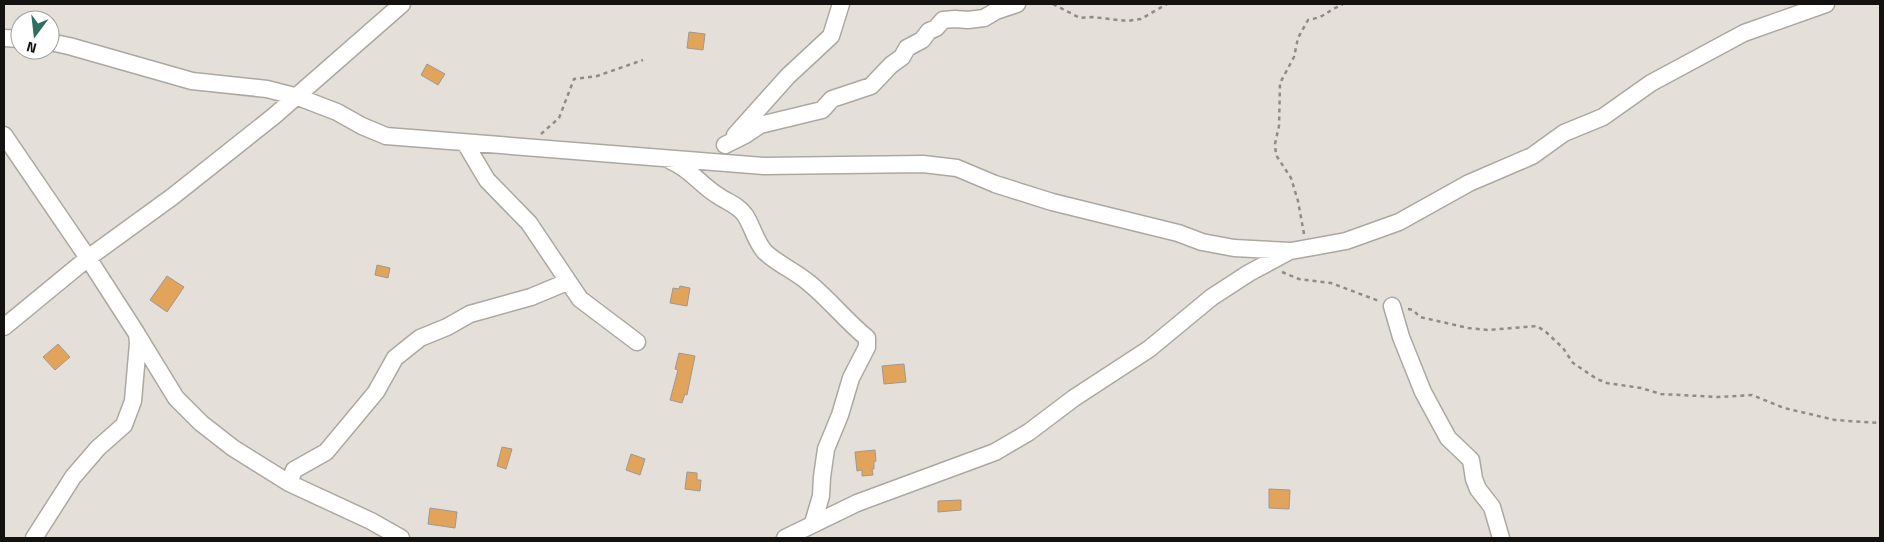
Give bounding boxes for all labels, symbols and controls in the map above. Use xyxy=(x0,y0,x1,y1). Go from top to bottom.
north arrow xyxy=(10,10,60,60)
text: N xyxy=(24,37,39,59)

